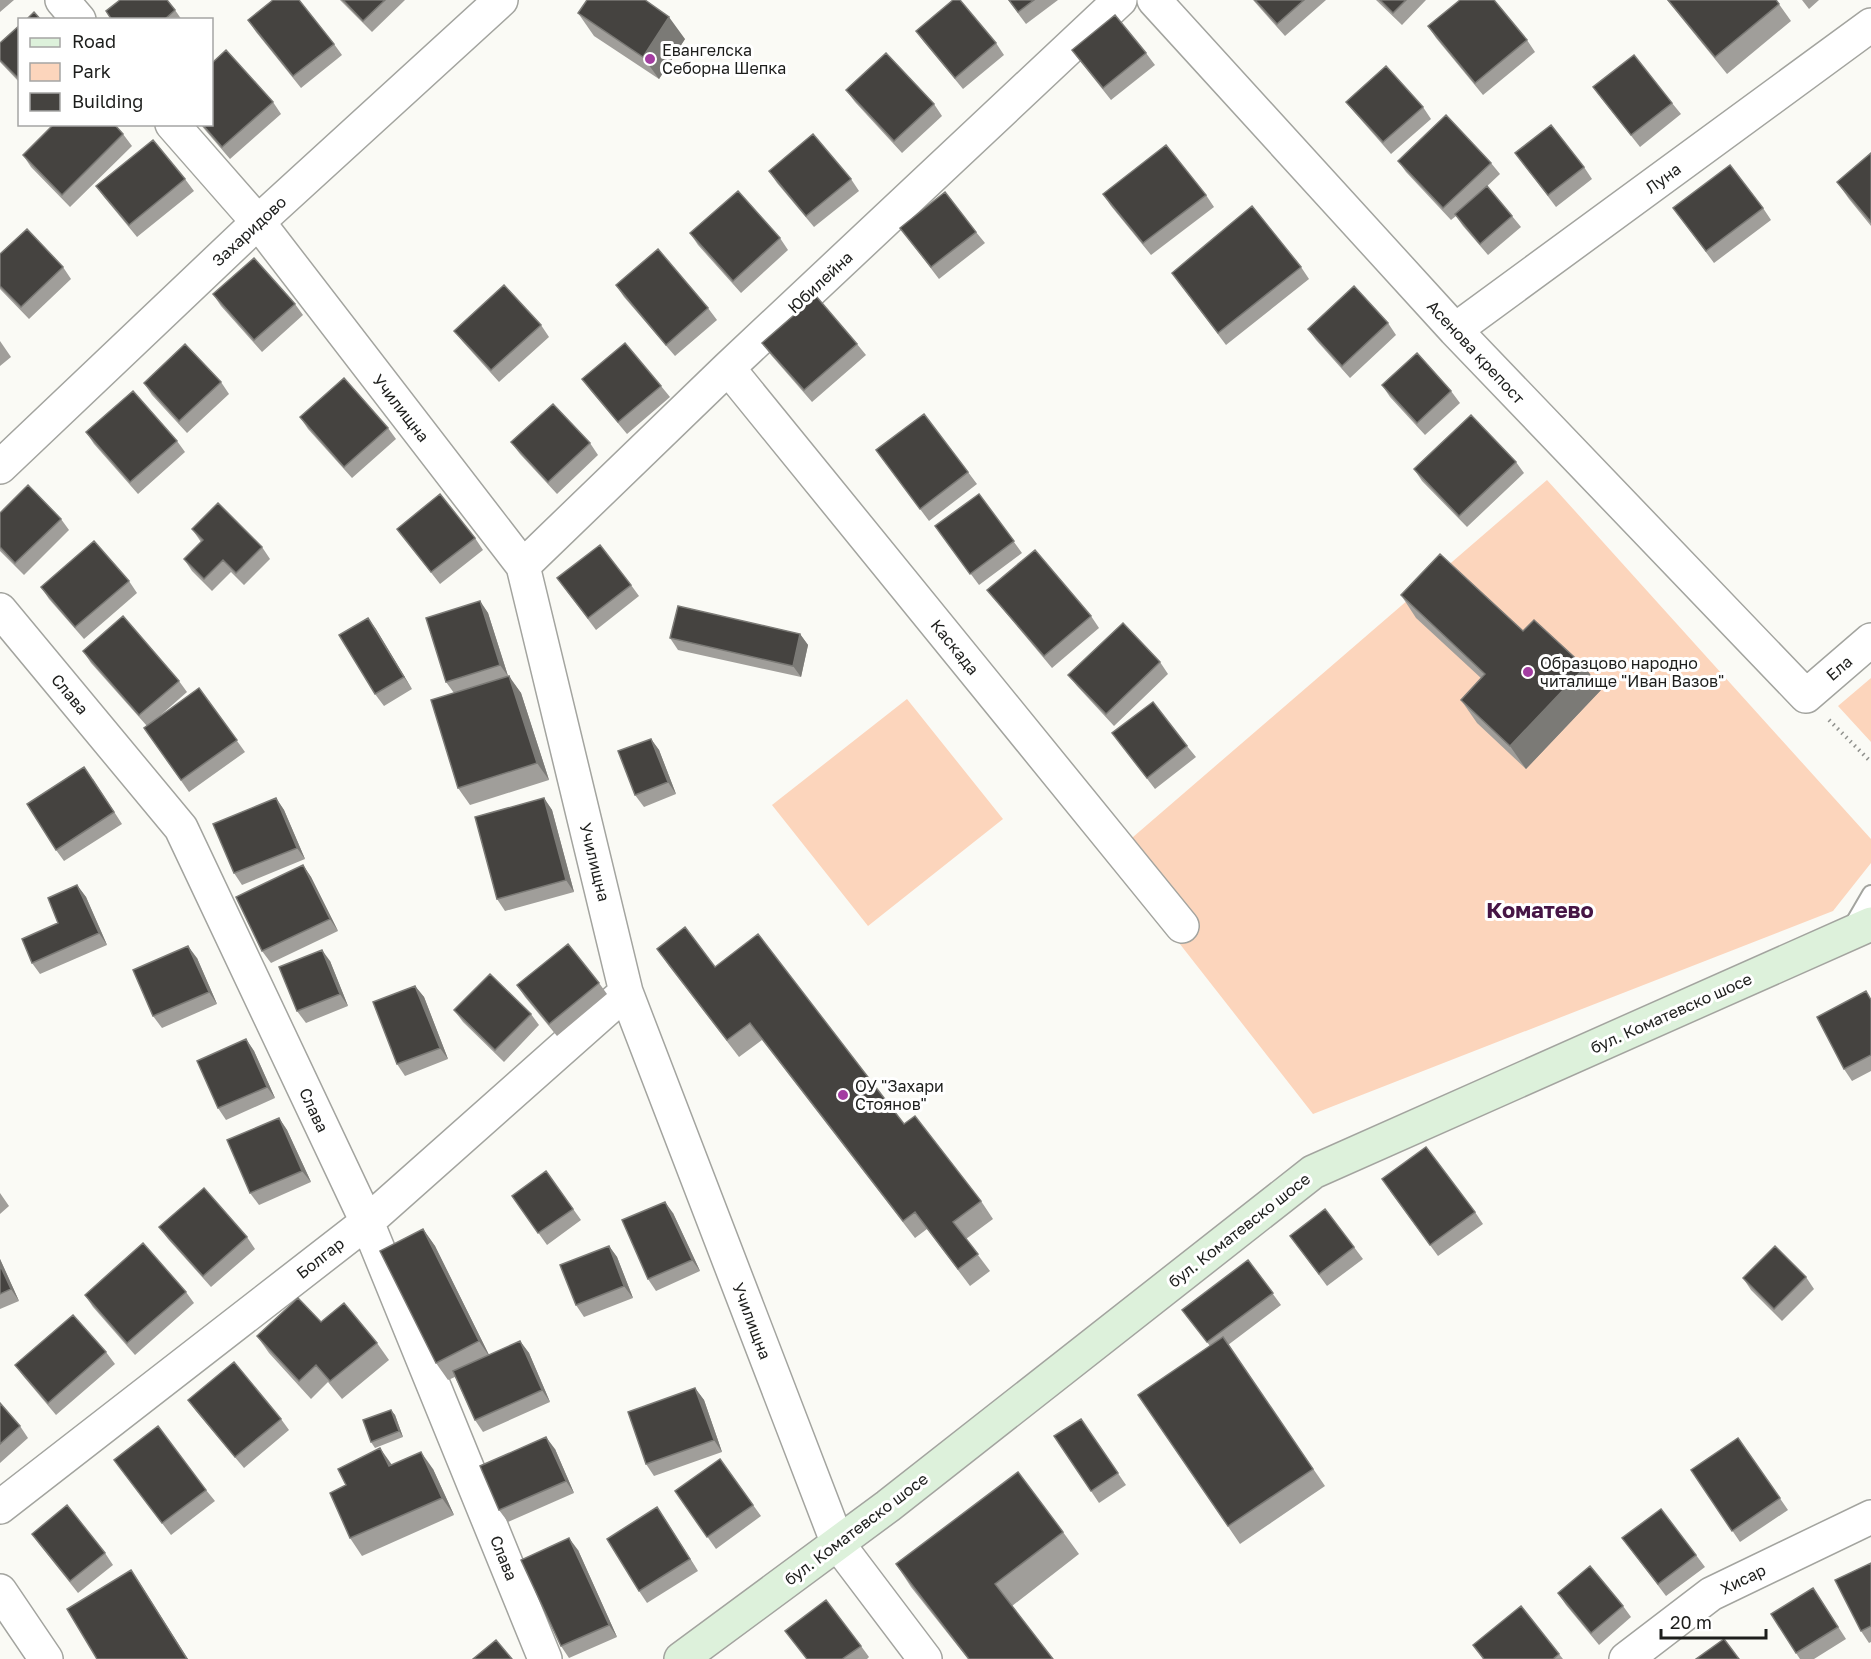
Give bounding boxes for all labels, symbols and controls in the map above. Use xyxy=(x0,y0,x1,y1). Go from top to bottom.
legend xyxy=(18,18,213,126)
text: Road xyxy=(72,30,116,52)
place label: Евангелска Себорна Шепка xyxy=(662,40,786,78)
marker: Евангелска Себорна Шепка xyxy=(643,52,657,66)
text: Park xyxy=(72,60,111,82)
text: Building xyxy=(72,90,143,112)
street label: Луна xyxy=(1641,158,1685,198)
street label: Захаридово xyxy=(208,191,290,271)
street label: Юбилейна xyxy=(783,247,857,317)
street label: Асенова крепост xyxy=(1423,296,1529,408)
street label: Училищна xyxy=(368,370,434,446)
street label: Каскада xyxy=(927,615,983,679)
street label: Ела xyxy=(1822,651,1856,685)
place label: Образцово народно читалище "Иван Вазов" xyxy=(1540,653,1724,691)
marker: Образцово народно читалище "Иван Вазов" xyxy=(1521,665,1535,679)
street label: Слава xyxy=(47,670,93,718)
street label: Училищна xyxy=(576,821,614,903)
district label: Коматево xyxy=(1486,896,1594,923)
street label: бул. Коматевско шосе xyxy=(1587,968,1755,1058)
place label: ОУ "Захари Стоянов" xyxy=(855,1076,944,1114)
street label: Слава xyxy=(295,1085,333,1135)
marker: ОУ "Захари Стоянов" xyxy=(836,1088,850,1102)
street label: бул. Коматевско шосе xyxy=(1164,1168,1314,1292)
street label: Болгар xyxy=(292,1233,348,1283)
street label: Училищна xyxy=(728,1280,776,1362)
street label: бул. Коматевско шосе xyxy=(780,1468,932,1590)
street label: Слава xyxy=(486,1533,522,1583)
street label: Хисар xyxy=(1717,1559,1769,1598)
scale bar xyxy=(1661,1602,1766,1640)
text: 20 m xyxy=(1670,1611,1712,1633)

